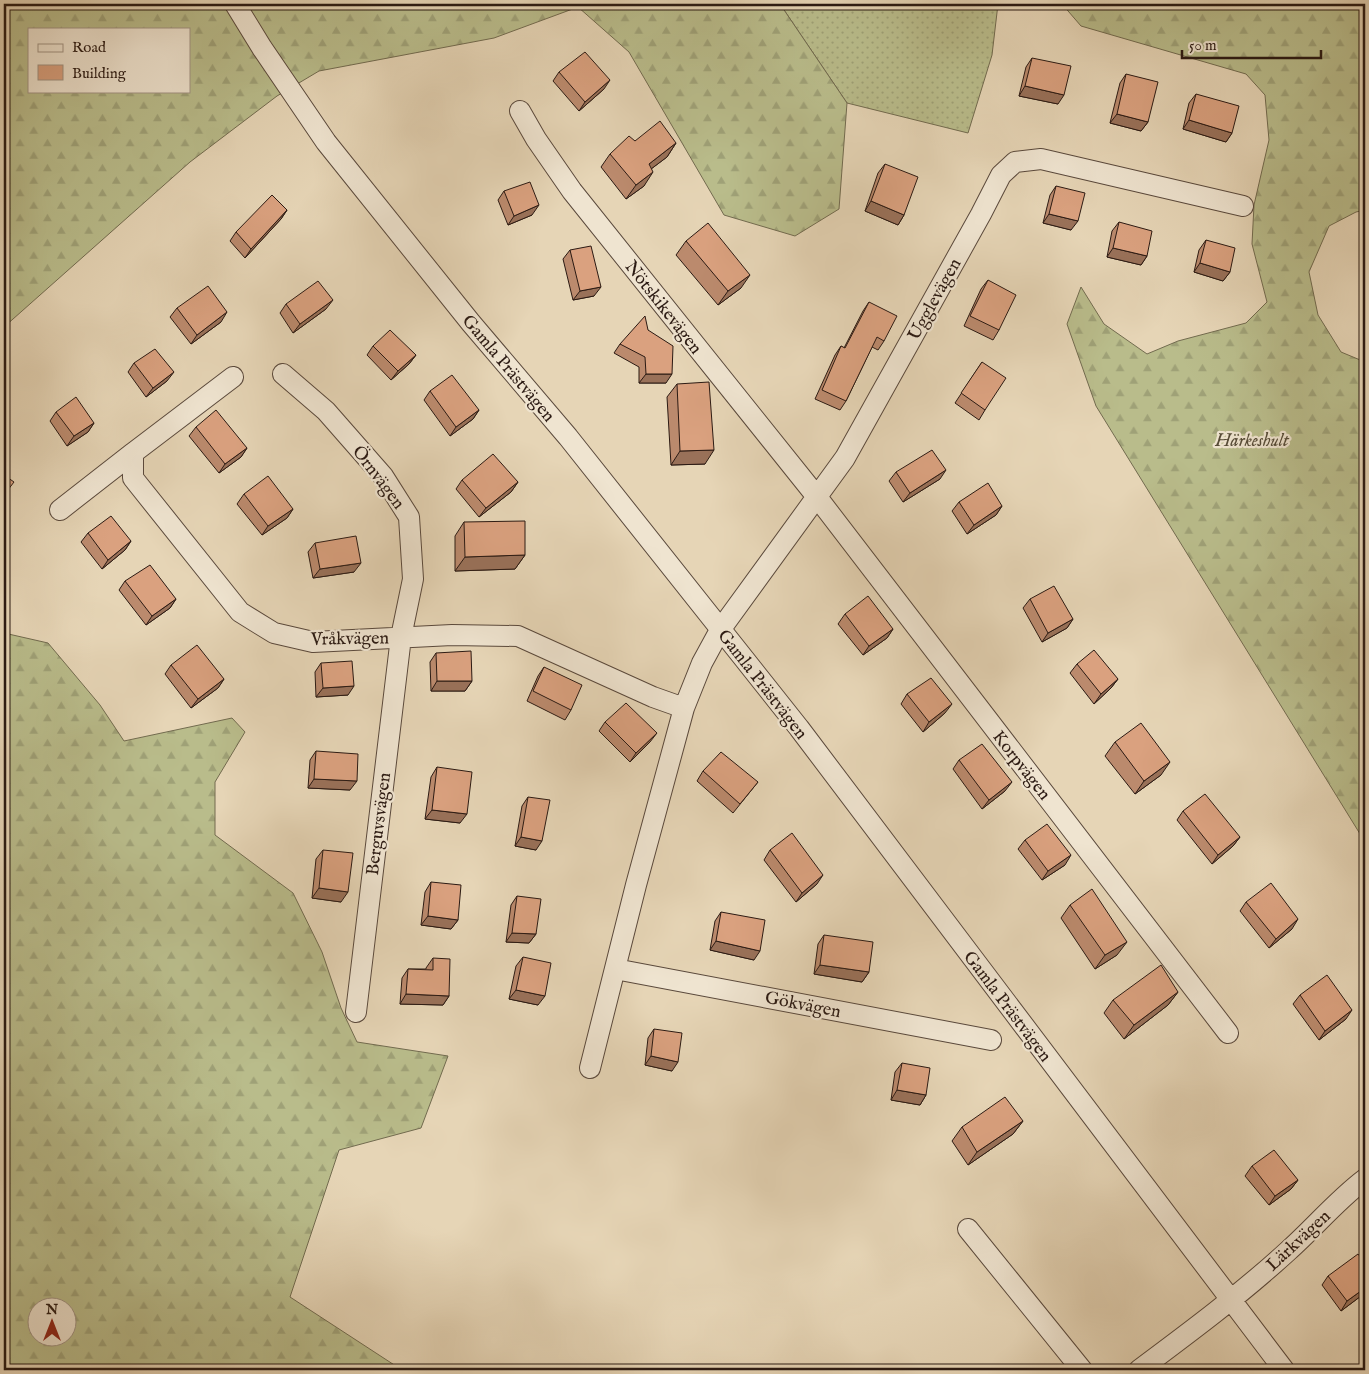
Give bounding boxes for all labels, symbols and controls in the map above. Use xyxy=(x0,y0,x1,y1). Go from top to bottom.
legend xyxy=(28,28,190,92)
scale bar xyxy=(1182,28,1320,60)
text: 50 m xyxy=(1189,36,1217,55)
text: Road xyxy=(72,38,107,57)
text: Building xyxy=(72,64,127,83)
street label: Ugglevägen xyxy=(903,254,968,345)
street label: Nötskikevägen xyxy=(619,256,707,360)
street label: Gamla Prästvägen xyxy=(456,311,560,428)
park label: Härkeshult xyxy=(1214,430,1290,453)
street label: Örnvägen xyxy=(346,441,410,515)
street label: Gamla Prästvägen xyxy=(712,625,812,745)
street label: Vråkvägen xyxy=(310,627,390,652)
street label: Korpvägen xyxy=(986,727,1055,806)
street label: Berguvsvägen xyxy=(362,771,397,877)
street label: Gamla Prästvägen xyxy=(958,947,1056,1067)
street label: Gökvägen xyxy=(763,987,843,1024)
street label: Lärkvägen xyxy=(1262,1205,1336,1277)
north arrow xyxy=(28,1296,78,1346)
text: N xyxy=(45,1301,58,1319)

